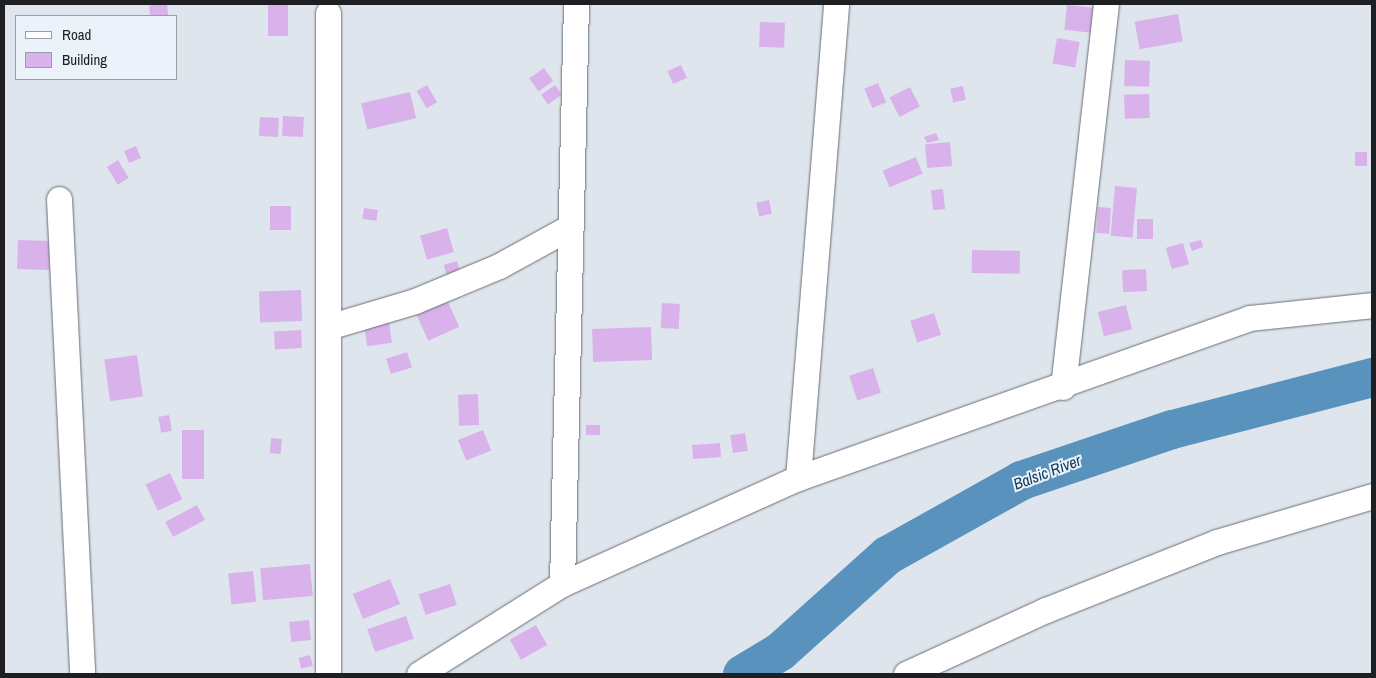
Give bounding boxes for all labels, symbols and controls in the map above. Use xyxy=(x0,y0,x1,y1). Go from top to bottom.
legend xyxy=(15,15,178,80)
text: Road xyxy=(62,24,91,45)
text: Building xyxy=(62,49,107,70)
water label: Balsic River xyxy=(1011,450,1083,494)

